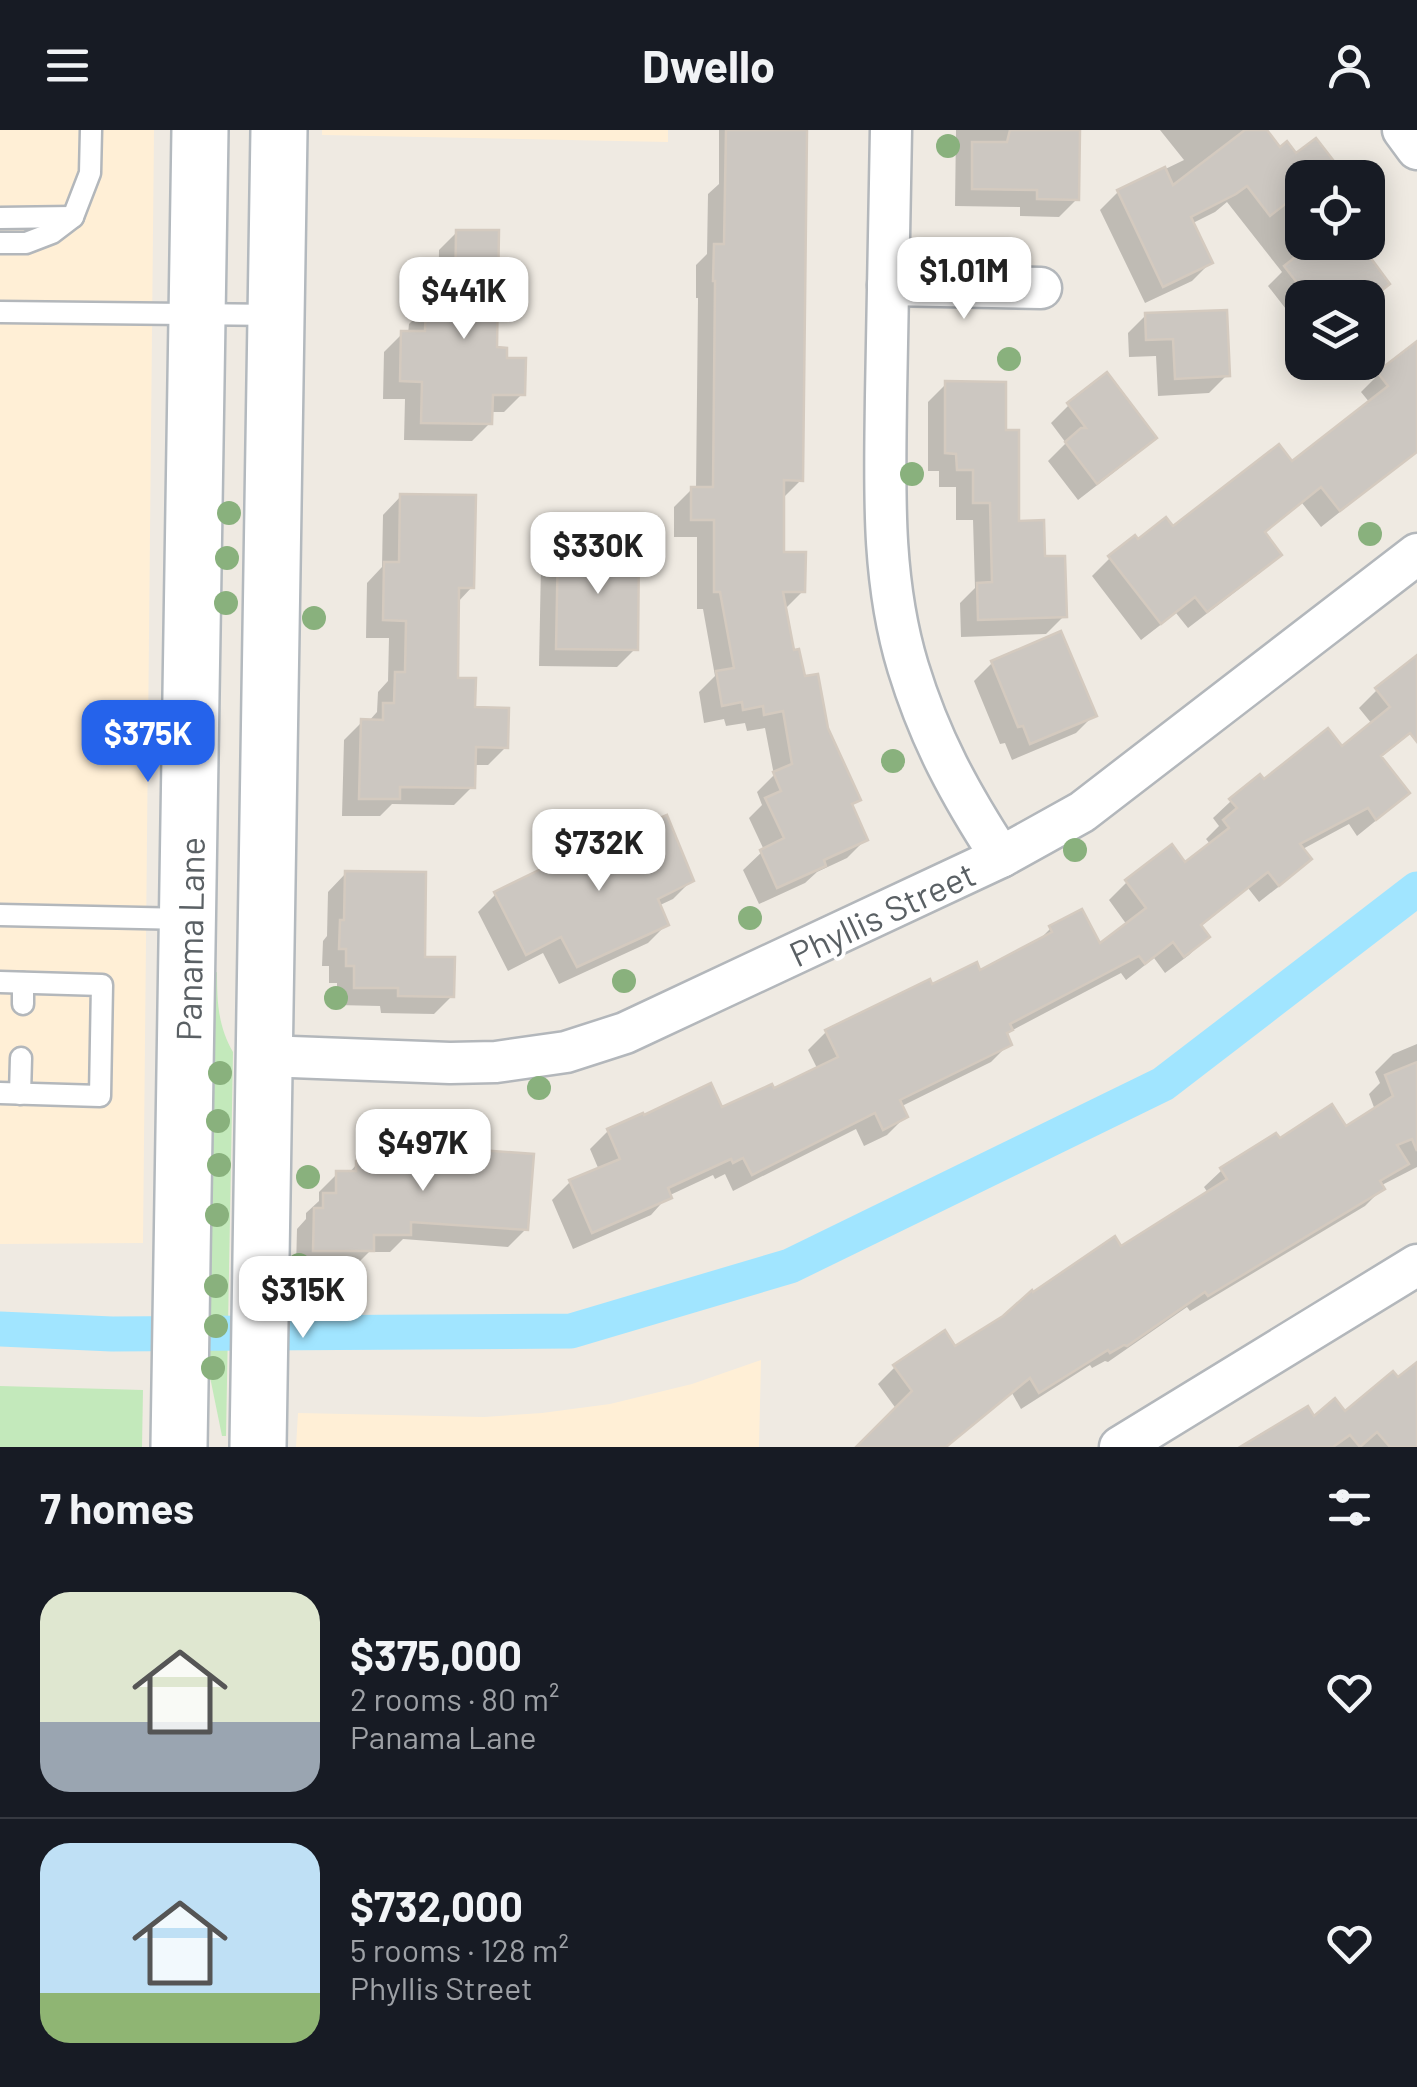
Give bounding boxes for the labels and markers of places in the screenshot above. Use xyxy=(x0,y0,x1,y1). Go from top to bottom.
pin: $1.01M xyxy=(883,237,1045,322)
pin: $441K xyxy=(394,257,534,342)
pin: $330K xyxy=(528,512,668,597)
pin: $375K xyxy=(78,700,218,785)
pin: $732K xyxy=(529,809,669,894)
pin: $497K xyxy=(353,1109,493,1194)
pin: $315K xyxy=(233,1256,373,1341)

